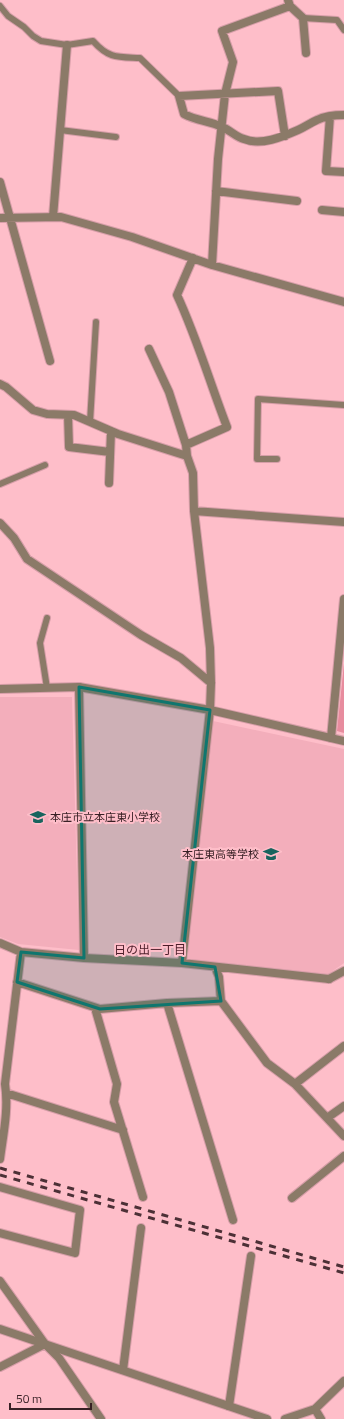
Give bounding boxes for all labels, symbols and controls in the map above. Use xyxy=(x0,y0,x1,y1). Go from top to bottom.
school or university icon: 本庄市立本庄東小学校 xyxy=(29,808,47,826)
place label: 本庄市立本庄東小学校 xyxy=(50,809,160,825)
school or university icon: 本庄東高等学校 xyxy=(262,845,280,863)
place label: 本庄東高等学校 xyxy=(182,846,259,862)
district label: 日の出一丁目 xyxy=(114,940,186,959)
scale bar xyxy=(10,1385,91,1411)
text: 50 m xyxy=(16,1389,42,1408)

